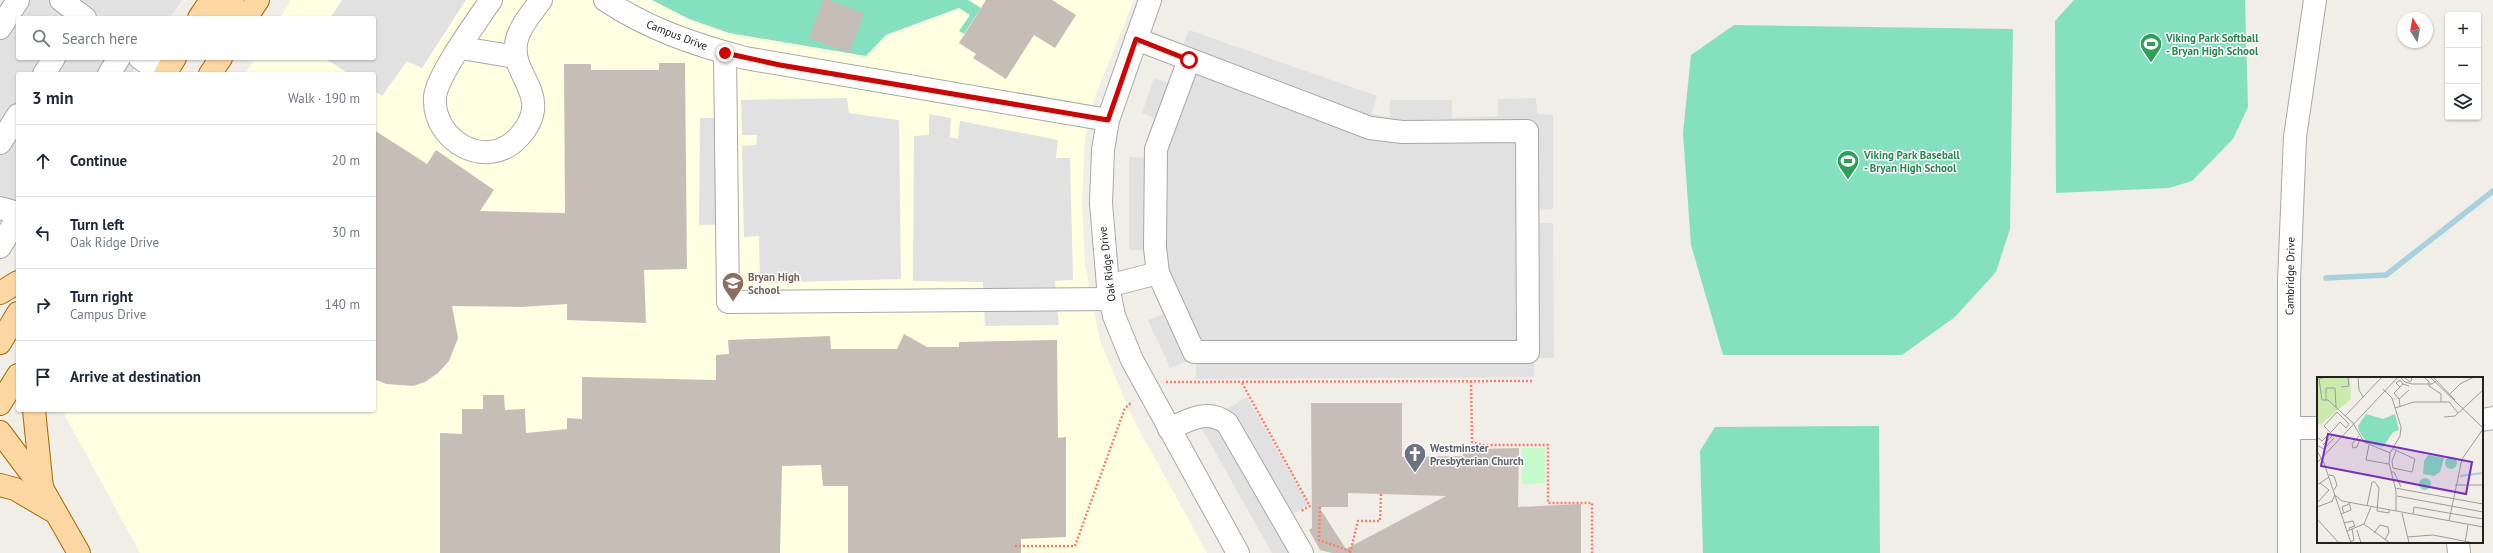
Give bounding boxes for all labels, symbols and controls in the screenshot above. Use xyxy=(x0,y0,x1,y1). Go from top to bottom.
north arrow xyxy=(2397,12,2433,48)
map controls xyxy=(2445,12,2481,120)
button: + xyxy=(2445,12,2481,48)
search box xyxy=(16,16,376,60)
street label: Campus Drive xyxy=(644,17,710,53)
icon: search xyxy=(30,27,52,49)
text: Search here xyxy=(62,29,138,48)
sports icon: Viking Park Softball - Bryan High School xyxy=(2138,31,2164,64)
place label: Viking Park Softball - Bryan High School xyxy=(2165,31,2259,58)
route end xyxy=(716,44,734,62)
button: − xyxy=(2445,48,2481,84)
route start xyxy=(1180,51,1198,69)
button: layers xyxy=(2445,84,2481,120)
text: 3 min xyxy=(32,87,73,109)
text: Walk · 190 m xyxy=(288,90,360,107)
sports icon: Viking Park Baseball - Bryan High School xyxy=(1835,148,1861,181)
place label: Viking Park Baseball - Bryan High School xyxy=(1863,148,1961,175)
icon: ahead xyxy=(32,150,54,172)
text: Continue xyxy=(70,151,127,170)
text: 20 m xyxy=(332,152,360,169)
text: Turn left xyxy=(70,215,124,234)
icon: left xyxy=(32,222,54,244)
text: 30 m xyxy=(332,224,360,241)
street label: Oak Ridge Drive xyxy=(1095,225,1119,302)
text: Oak Ridge Drive xyxy=(70,234,159,251)
street label: Cambridge Drive xyxy=(2282,236,2298,315)
school or university icon: Bryan High School xyxy=(720,270,746,303)
place label: Bryan High School xyxy=(748,270,800,297)
text: Turn right xyxy=(70,287,133,306)
icon: right xyxy=(32,294,54,316)
text: 140 m xyxy=(325,296,360,313)
text: Campus Drive xyxy=(70,306,146,323)
icon: arrive xyxy=(32,366,54,388)
text: Arrive at destination xyxy=(70,367,201,386)
inset map xyxy=(2317,377,2483,543)
church icon: Westminster Presbyterian Church xyxy=(1402,441,1428,474)
place label: Westminster Presbyterian Church xyxy=(1430,441,1524,468)

